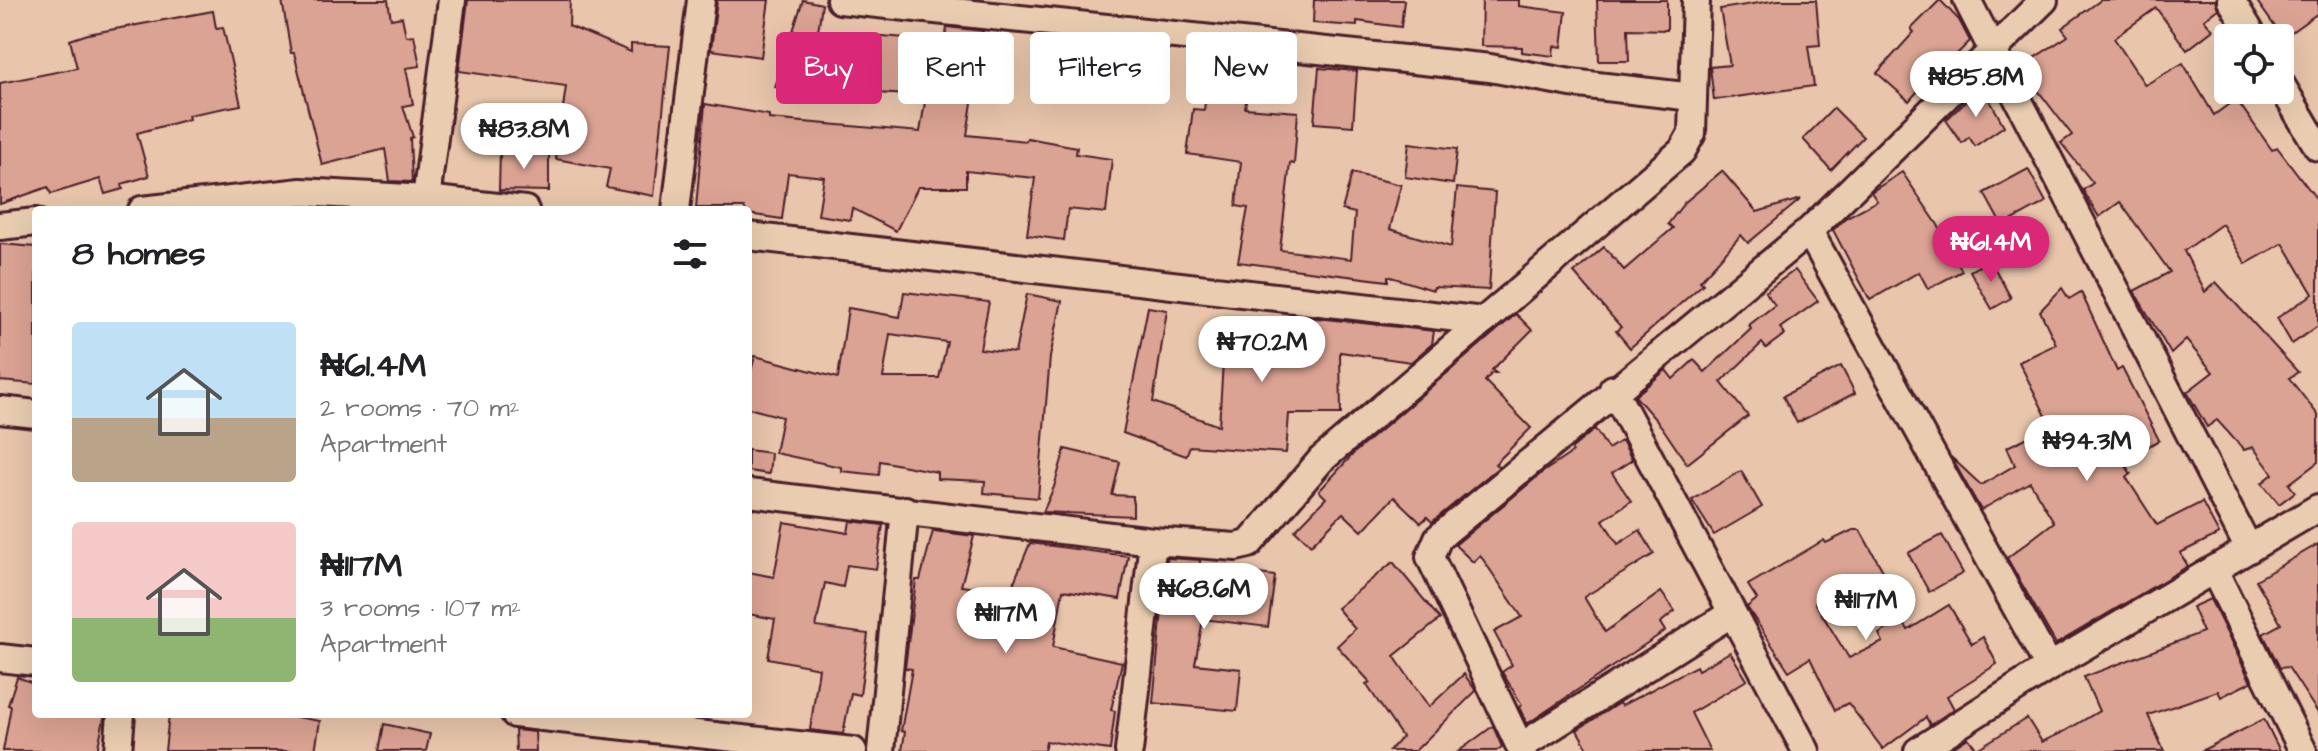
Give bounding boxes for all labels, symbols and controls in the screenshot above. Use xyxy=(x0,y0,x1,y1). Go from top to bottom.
map controls xyxy=(2214,24,2294,104)
button: locate xyxy=(2214,24,2294,104)
chip: Buy xyxy=(776,32,882,104)
chip: Rent xyxy=(898,32,1014,104)
chip: Filters xyxy=(1030,32,1170,104)
chip: New xyxy=(1186,32,1297,104)
pin: ₦85.8M xyxy=(1911,51,2041,119)
text: ₦85.8M xyxy=(1928,59,2024,95)
pin: ₦83.8M xyxy=(459,103,589,171)
text: ₦83.8M xyxy=(479,111,569,147)
pin: ₦61.4M xyxy=(1926,216,2056,284)
text: ₦61.4M xyxy=(1950,224,2032,260)
text: 8 homes xyxy=(72,230,206,278)
icon: filters xyxy=(668,232,712,276)
pin: ₦70.2M xyxy=(1197,316,1327,384)
text: ₦70.2M xyxy=(1216,324,1308,360)
text: ₦61.4M xyxy=(320,342,426,390)
icon: home xyxy=(136,354,232,450)
text: 2 rooms · 70 m² xyxy=(320,390,519,426)
pin: ₦94.3M xyxy=(2022,415,2152,483)
text: ₦94.3M xyxy=(2042,423,2132,459)
text: Apartment xyxy=(320,426,447,462)
text: ₦117M xyxy=(320,542,402,590)
icon: home xyxy=(136,554,232,650)
pin: ₦68.6M xyxy=(1139,563,1269,631)
text: ₦68.6M xyxy=(1157,571,1251,607)
pin: ₦117M xyxy=(1810,574,1922,642)
text: ₦117M xyxy=(1835,582,1897,618)
pin: ₦117M xyxy=(950,587,1062,655)
text: 3 rooms · 107 m² xyxy=(320,590,521,626)
text: ₦117M xyxy=(975,595,1037,631)
text: Apartment xyxy=(320,626,447,662)

